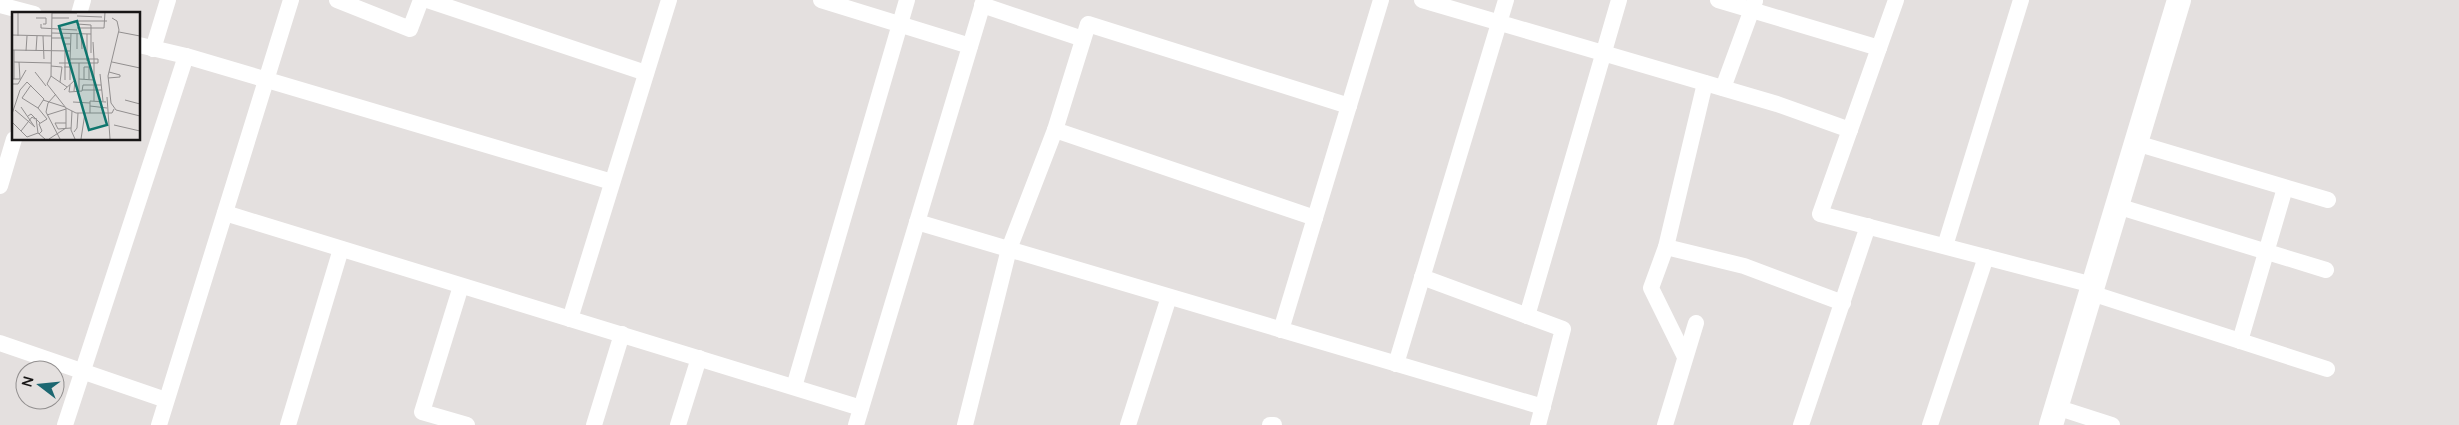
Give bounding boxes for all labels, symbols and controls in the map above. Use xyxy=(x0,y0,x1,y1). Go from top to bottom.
inset map xyxy=(12,12,140,140)
north arrow xyxy=(15,360,65,410)
text: N xyxy=(17,374,38,389)

